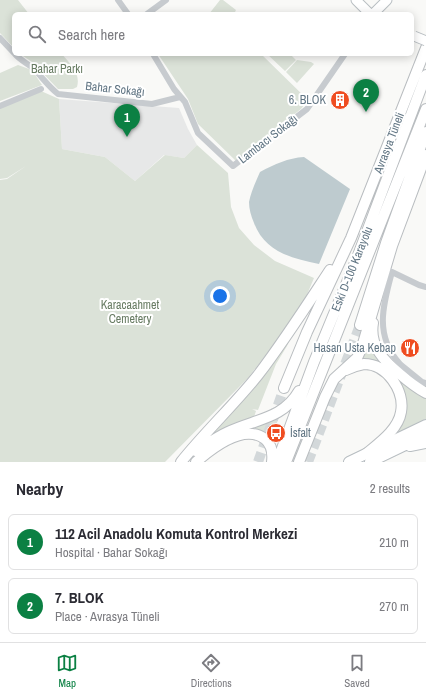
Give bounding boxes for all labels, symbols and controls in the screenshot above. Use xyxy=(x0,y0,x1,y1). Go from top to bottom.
search box xyxy=(12,12,414,56)
icon: search xyxy=(26,23,48,45)
text: Search here xyxy=(58,24,125,45)
park label: Bahar Parkı xyxy=(31,61,83,77)
street label: Bahar Sokağı xyxy=(85,78,145,100)
pin: 2 xyxy=(353,79,379,112)
building icon: 6. BLOK xyxy=(329,89,351,111)
place label: 6. BLOK xyxy=(289,92,326,108)
pin: 1 xyxy=(114,104,140,137)
street label: Avrasya Tüneli xyxy=(370,110,408,177)
street label: Lambacı Sokağı xyxy=(235,111,301,167)
street label: Eski D-100 Karayolu xyxy=(328,224,376,314)
your location xyxy=(210,286,230,306)
park label: Karacaahmet Cemetery xyxy=(101,297,160,327)
restaurant icon: Hasan Usta Kebap xyxy=(399,337,421,359)
place label: Hasan Usta Kebap xyxy=(313,340,396,356)
bus stop icon: İsfalt xyxy=(265,422,287,444)
place label: İsfalt xyxy=(290,425,311,441)
text: Nearby xyxy=(16,477,63,500)
text: 2 results xyxy=(370,480,410,497)
text: 112 Acil Anadolu Komuta Kontrol Merkezi xyxy=(55,523,297,544)
text: 1 xyxy=(27,534,33,551)
text: 210 m xyxy=(379,534,409,551)
text: Hospital · Bahar Sokağı xyxy=(55,544,168,561)
text: 7. BLOK xyxy=(55,587,104,608)
text: 2 xyxy=(27,598,33,615)
text: 270 m xyxy=(379,598,409,615)
text: Place · Avrasya Tüneli xyxy=(55,608,160,625)
tab: Map xyxy=(56,652,78,690)
tab: Directions xyxy=(191,652,232,690)
tab: Saved xyxy=(344,652,370,690)

